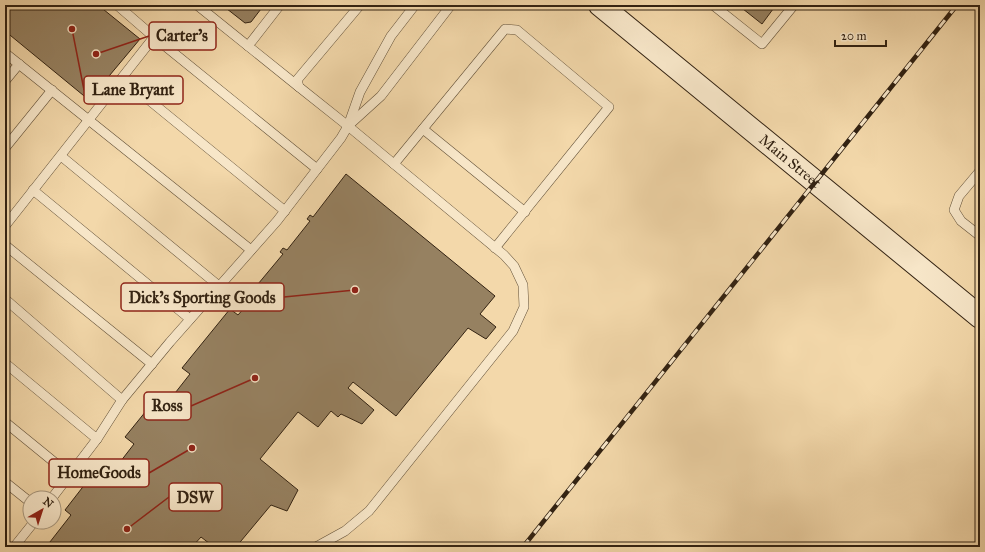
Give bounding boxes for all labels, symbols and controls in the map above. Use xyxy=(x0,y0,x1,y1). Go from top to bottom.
callout: Carter's xyxy=(149,22,216,50)
scale bar xyxy=(835,22,886,48)
text: Carter's xyxy=(156,26,208,45)
text: 20 m xyxy=(841,29,867,43)
callout: Lane Bryant xyxy=(84,76,183,104)
text: Lane Bryant xyxy=(92,80,174,100)
street label: Main Street xyxy=(756,130,825,192)
callout: Dick's Sporting Goods xyxy=(121,283,284,311)
text: Dick's Sporting Goods xyxy=(128,288,276,308)
callout: Ross xyxy=(144,392,191,420)
text: Ross xyxy=(152,396,183,415)
callout: HomeGoods xyxy=(49,459,149,487)
text: HomeGoods xyxy=(57,463,141,482)
callout: DSW xyxy=(169,483,222,511)
text: DSW xyxy=(176,488,214,507)
north arrow xyxy=(22,490,62,530)
text: N xyxy=(40,495,56,511)

